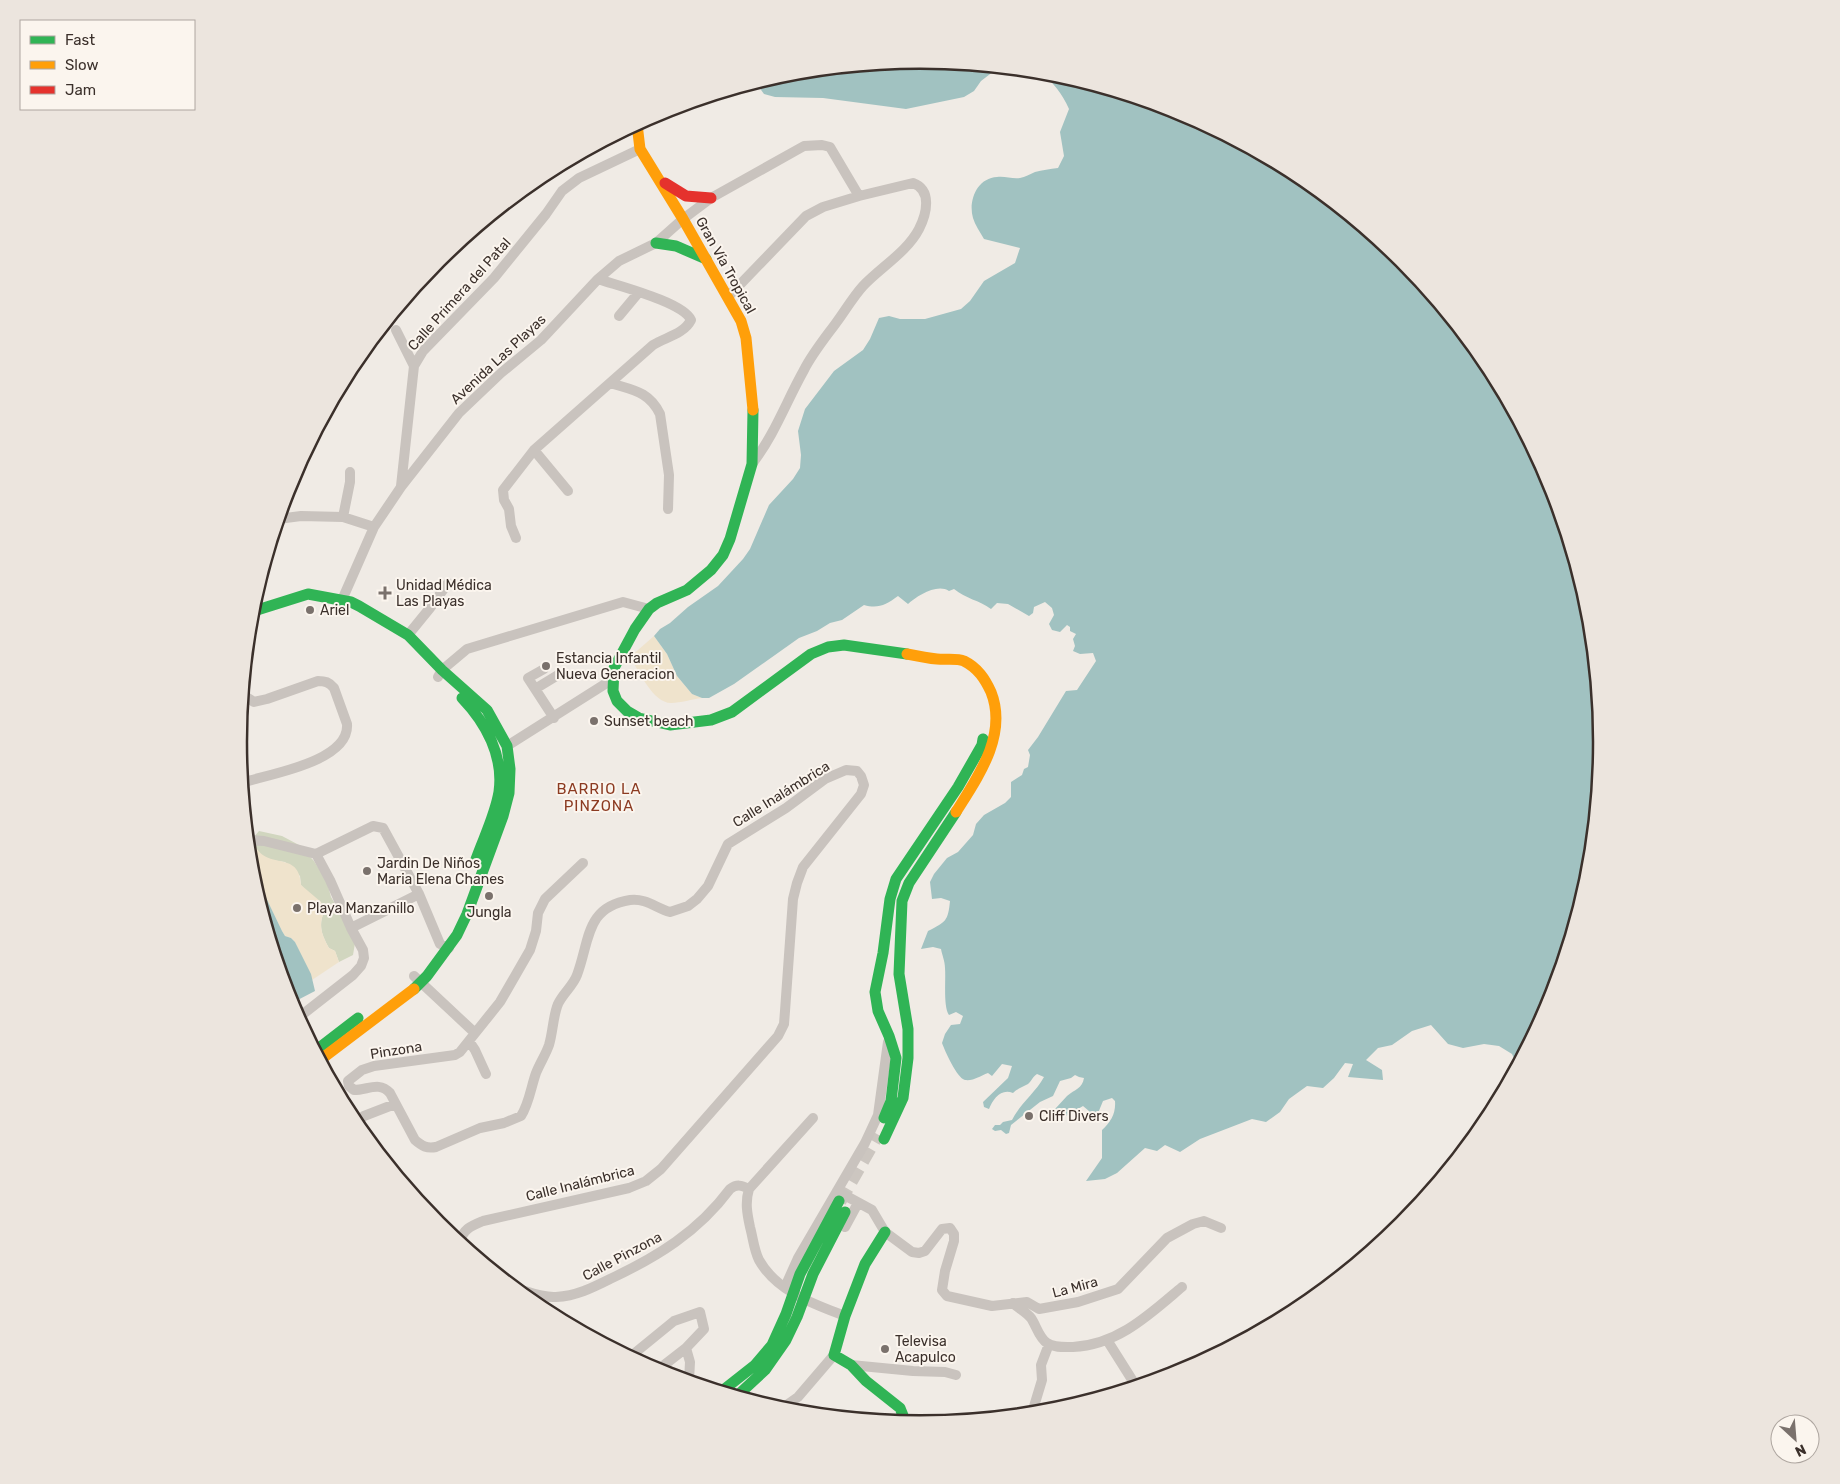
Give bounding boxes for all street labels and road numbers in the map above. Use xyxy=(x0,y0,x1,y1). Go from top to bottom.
street label: Gran Vía Tropical xyxy=(692,214,759,317)
street label: Calle Primera del Patal xyxy=(404,235,514,354)
street label: Avenida Las Playas xyxy=(447,311,550,408)
street label: Calle Inalámbrica xyxy=(730,758,833,831)
street label: Pinzona xyxy=(369,1038,423,1063)
street label: Calle Inalámbrica xyxy=(524,1162,636,1205)
street label: Calle Pinzona xyxy=(580,1228,665,1284)
street label: La Mira xyxy=(1050,1273,1100,1302)

